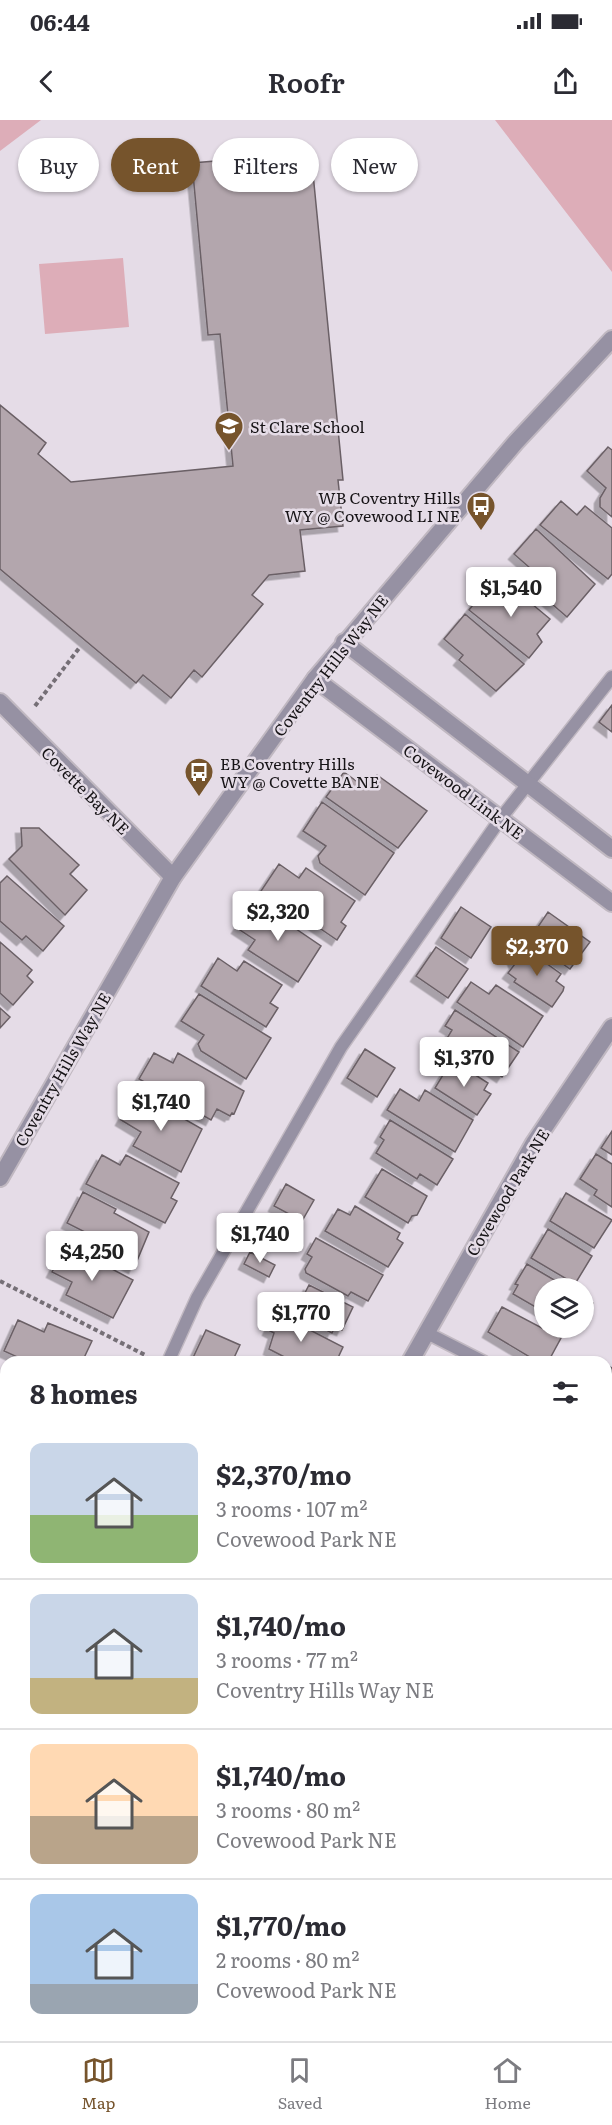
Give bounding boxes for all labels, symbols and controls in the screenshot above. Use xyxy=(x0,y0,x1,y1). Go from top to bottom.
text: 06:44 xyxy=(30,5,90,38)
text: Roofr xyxy=(267,61,345,101)
icon: back xyxy=(30,65,63,98)
icon: share xyxy=(549,65,582,98)
chip: Buy xyxy=(18,138,99,192)
chip: Rent xyxy=(111,138,200,192)
chip: Filters xyxy=(212,138,319,192)
chip: New xyxy=(331,138,418,192)
school or university icon: St Clare School xyxy=(213,410,245,452)
place label: St Clare School xyxy=(250,414,365,438)
place label: WB Coventry Hills WY @ Covewood LI NE xyxy=(285,485,460,527)
bus stop icon: WB Coventry Hills WY @ Covewood LI NE xyxy=(465,490,497,532)
pin: $1,540 xyxy=(462,567,560,618)
text: $1,540 xyxy=(480,571,542,601)
street label: Coventry Hills Way NE xyxy=(267,589,393,741)
street label: Covewood Link NE xyxy=(399,738,529,844)
street label: Covette Bay NE xyxy=(36,740,136,840)
place label: EB Coventry Hills WY @ Covette BA NE xyxy=(220,751,380,793)
bus stop icon: EB Coventry Hills WY @ Covette BA NE xyxy=(183,756,215,798)
pin: $2,320 xyxy=(229,891,327,942)
text: $2,320 xyxy=(246,895,310,925)
pin: $2,370 xyxy=(488,926,586,977)
text: $2,370 xyxy=(505,930,569,960)
street label: Coventry Hills Way NE xyxy=(8,987,116,1151)
pin: $1,370 xyxy=(415,1037,513,1088)
text: $1,370 xyxy=(434,1041,494,1071)
pin: $1,740 xyxy=(112,1081,210,1132)
text: $1,740 xyxy=(132,1085,190,1115)
street label: Covewood Park NE xyxy=(459,1124,555,1260)
pin: $1,740 xyxy=(211,1213,309,1264)
text: $1,740 xyxy=(231,1217,289,1247)
pin: $4,250 xyxy=(43,1231,141,1282)
text: $4,250 xyxy=(60,1235,124,1265)
map controls xyxy=(534,1278,594,1338)
button: layers xyxy=(534,1278,594,1338)
pin: $1,770 xyxy=(252,1292,350,1343)
text: $1,770 xyxy=(271,1296,331,1326)
text: 8 homes xyxy=(30,1373,138,1412)
icon: filters xyxy=(549,1376,582,1409)
text: $2,370/mo xyxy=(216,1454,351,1493)
icon: home xyxy=(78,1467,150,1539)
text: 3 rooms · 107 m² xyxy=(216,1493,367,1523)
text: Covewood Park NE xyxy=(216,1523,397,1553)
text: $1,740/mo xyxy=(216,1605,346,1644)
icon: home xyxy=(78,1618,150,1690)
text: 3 rooms · 77 m² xyxy=(216,1644,358,1674)
text: Coventry Hills Way NE xyxy=(216,1674,434,1704)
text: $1,740/mo xyxy=(216,1755,346,1794)
icon: home xyxy=(78,1768,150,1840)
text: 3 rooms · 80 m² xyxy=(216,1794,360,1824)
text: Covewood Park NE xyxy=(216,1824,397,1854)
text: $1,770/mo xyxy=(216,1905,346,1944)
icon: home xyxy=(78,1918,150,1990)
text: 2 rooms · 80 m² xyxy=(216,1944,359,1974)
text: Covewood Park NE xyxy=(216,1974,397,2004)
tab: Map xyxy=(81,2054,115,2114)
tab: Saved xyxy=(278,2054,322,2114)
tab: Home xyxy=(485,2054,531,2114)

